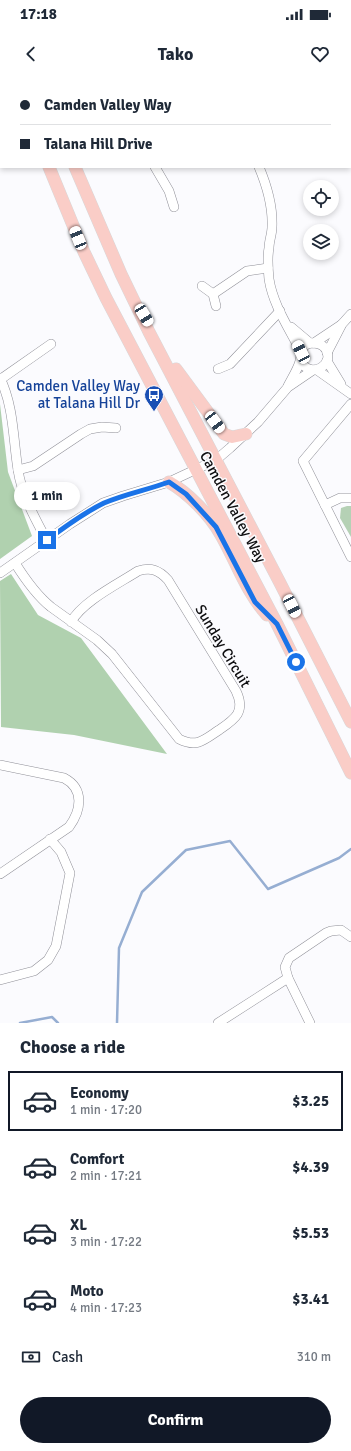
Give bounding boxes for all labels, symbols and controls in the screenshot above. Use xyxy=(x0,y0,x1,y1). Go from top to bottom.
text: 17:18 xyxy=(20,5,57,23)
icon: back xyxy=(20,43,42,65)
text: Tako xyxy=(158,43,193,65)
icon: heart xyxy=(309,43,331,65)
text: Camden Valley Way xyxy=(44,96,171,114)
text: Talana Hill Drive xyxy=(44,135,152,153)
map controls xyxy=(303,180,339,260)
button: locate xyxy=(303,180,339,216)
button: layers xyxy=(303,224,339,260)
car xyxy=(68,225,88,251)
car xyxy=(133,302,155,328)
car xyxy=(290,339,312,365)
place label: Camden Valley Way at Talana Hill Dr xyxy=(16,377,140,412)
bus stop icon: Camden Valley Way at Talana Hill Dr xyxy=(143,384,165,412)
car xyxy=(203,409,227,435)
street label: Camden Valley Way xyxy=(196,448,270,566)
callout: 1 min xyxy=(14,482,80,510)
text: 1 min xyxy=(31,488,63,504)
route end xyxy=(38,531,56,549)
car xyxy=(281,593,303,619)
street label: Sunday Circuit xyxy=(191,601,255,691)
route start xyxy=(287,653,305,671)
text: Choose a ride xyxy=(20,1036,125,1058)
icon: car xyxy=(22,1083,58,1119)
text: Economy xyxy=(70,1084,129,1102)
text: $3.25 xyxy=(292,1092,329,1110)
text: 1 min · 17:20 xyxy=(70,1102,142,1118)
icon: car xyxy=(22,1149,58,1185)
text: Comfort xyxy=(70,1150,124,1168)
text: $4.39 xyxy=(292,1158,329,1176)
text: 2 min · 17:21 xyxy=(70,1168,142,1184)
icon: car xyxy=(22,1215,58,1251)
text: XL xyxy=(70,1216,87,1234)
text: $5.53 xyxy=(292,1224,329,1242)
text: 3 min · 17:22 xyxy=(70,1234,142,1250)
icon: car xyxy=(22,1281,58,1317)
text: Moto xyxy=(70,1282,104,1300)
text: $3.41 xyxy=(292,1290,329,1308)
text: 4 min · 17:23 xyxy=(70,1300,142,1316)
icon: cash xyxy=(20,1346,42,1368)
text: Cash xyxy=(52,1348,83,1366)
text: 310 m xyxy=(297,1349,331,1365)
button: Confirm xyxy=(20,1397,331,1443)

